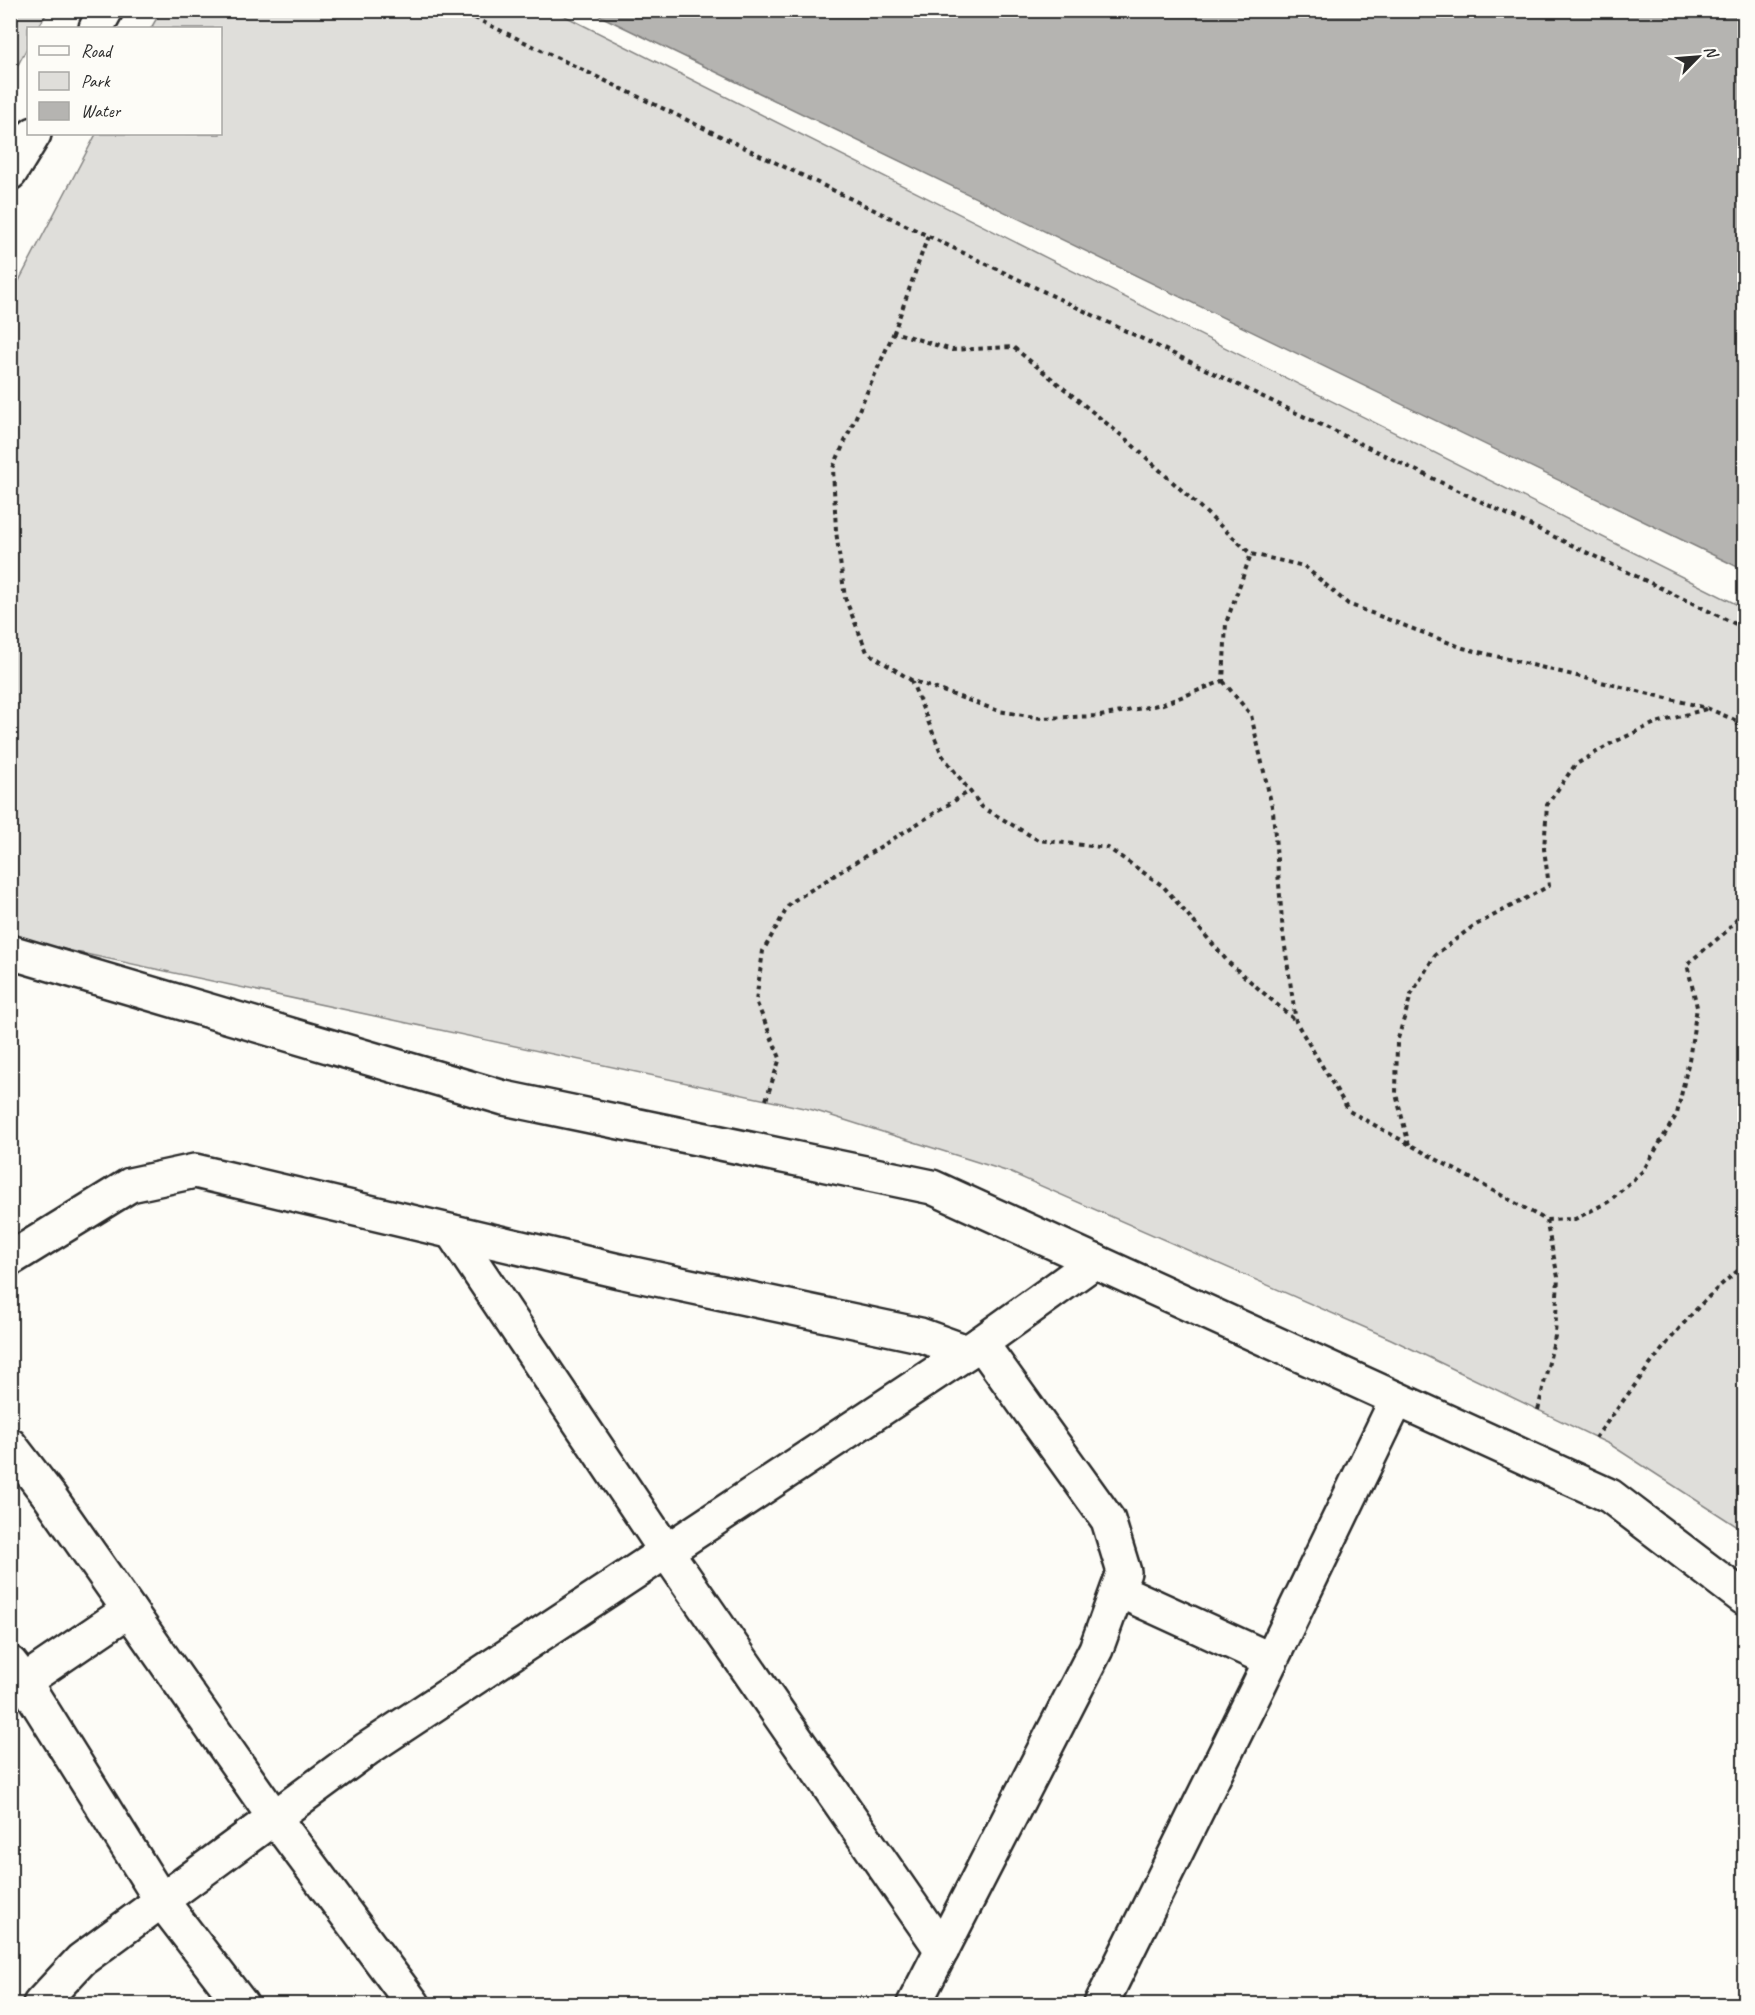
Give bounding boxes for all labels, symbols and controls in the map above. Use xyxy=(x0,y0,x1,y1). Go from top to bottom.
legend xyxy=(27,27,222,135)
north arrow xyxy=(1668,27,1728,87)
text: Road xyxy=(81,40,114,62)
text: N xyxy=(1700,42,1723,63)
text: Park xyxy=(81,70,111,92)
text: Water xyxy=(81,100,122,122)

